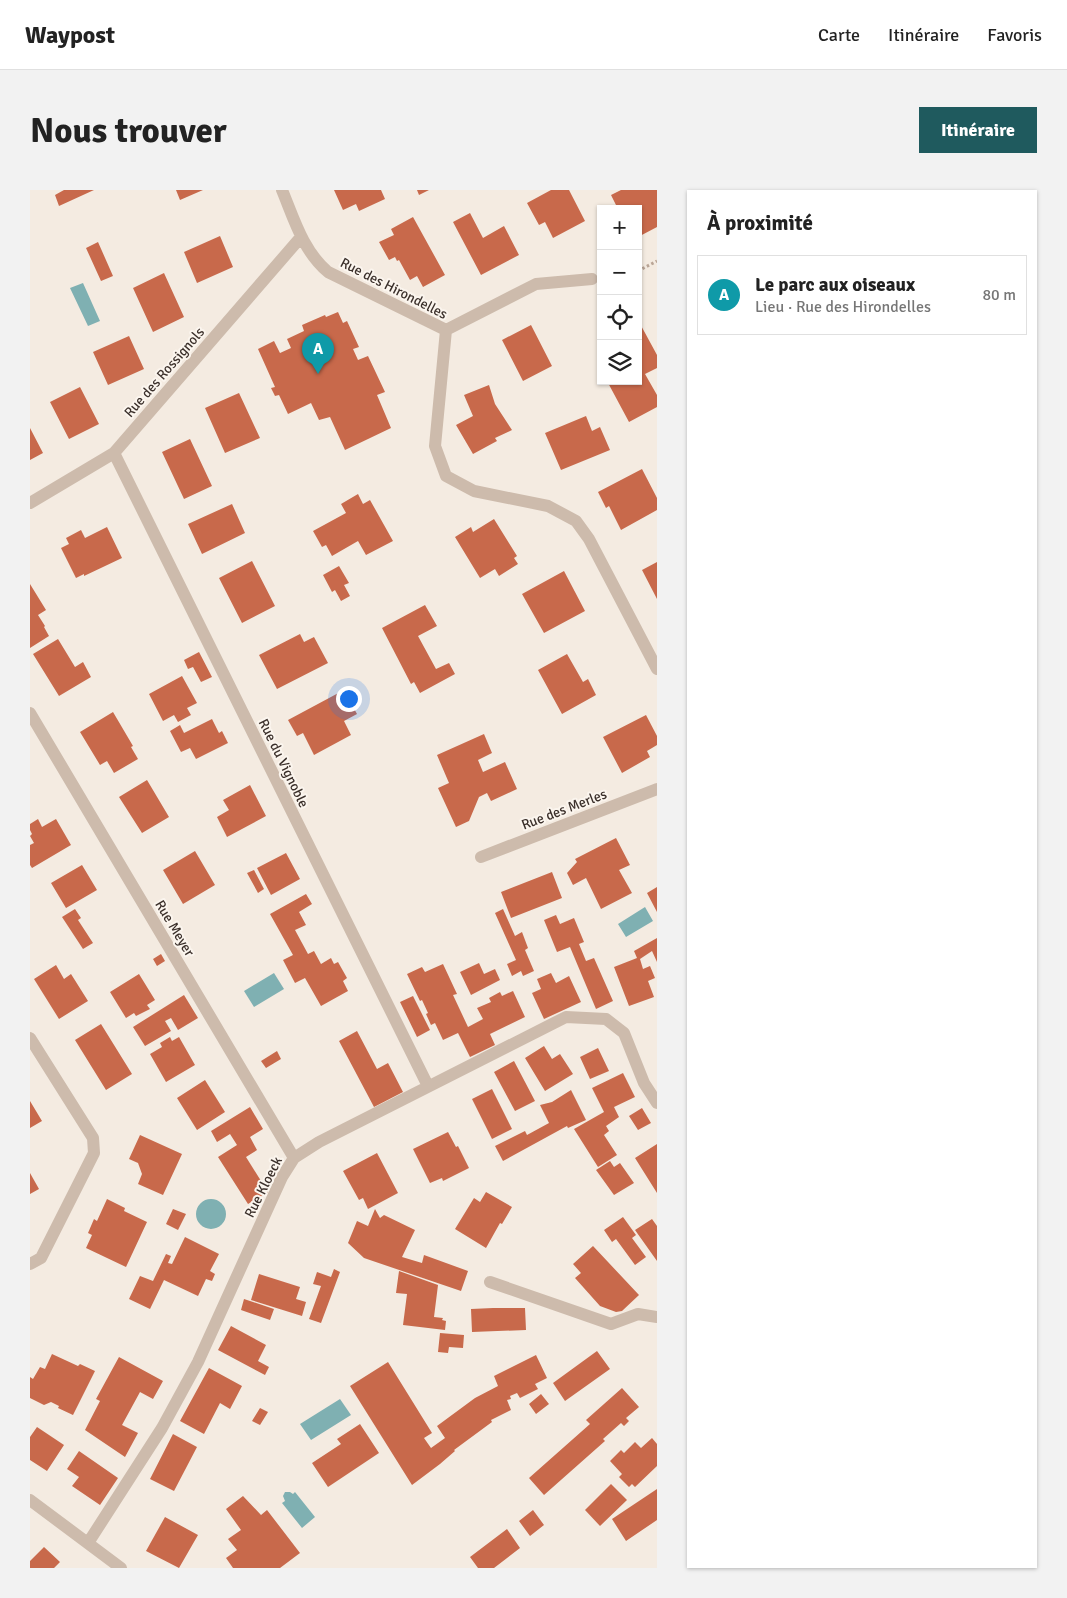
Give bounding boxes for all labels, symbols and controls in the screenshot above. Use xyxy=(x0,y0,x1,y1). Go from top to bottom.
text: Waypost xyxy=(25,20,115,50)
text: Carte xyxy=(818,24,860,46)
text: Itinéraire xyxy=(888,24,959,46)
text: Favoris xyxy=(987,24,1042,46)
button: Itinéraire xyxy=(919,107,1037,153)
text: Nous trouver xyxy=(30,109,227,152)
map controls xyxy=(597,205,642,385)
button: + xyxy=(597,205,642,250)
text: À proximité xyxy=(707,210,813,236)
button: − xyxy=(597,250,642,295)
street label: Rue des Hirondelles xyxy=(337,254,450,323)
text: Le parc aux oiseaux xyxy=(755,273,915,297)
text: A xyxy=(719,285,729,305)
text: 80 m xyxy=(982,285,1016,305)
button: locate xyxy=(597,295,642,340)
text: Lieu · Rue des Hirondelles xyxy=(755,297,931,317)
street label: Rue des Rossignols xyxy=(121,324,208,421)
pin: A xyxy=(302,333,334,374)
button: layers xyxy=(597,340,642,385)
your location xyxy=(336,686,362,712)
street label: Rue du Vignoble xyxy=(255,716,312,810)
street label: Rue des Merles xyxy=(519,785,609,834)
street label: Rue Meyer xyxy=(151,897,198,960)
street label: Rue Kloeck xyxy=(241,1154,286,1221)

